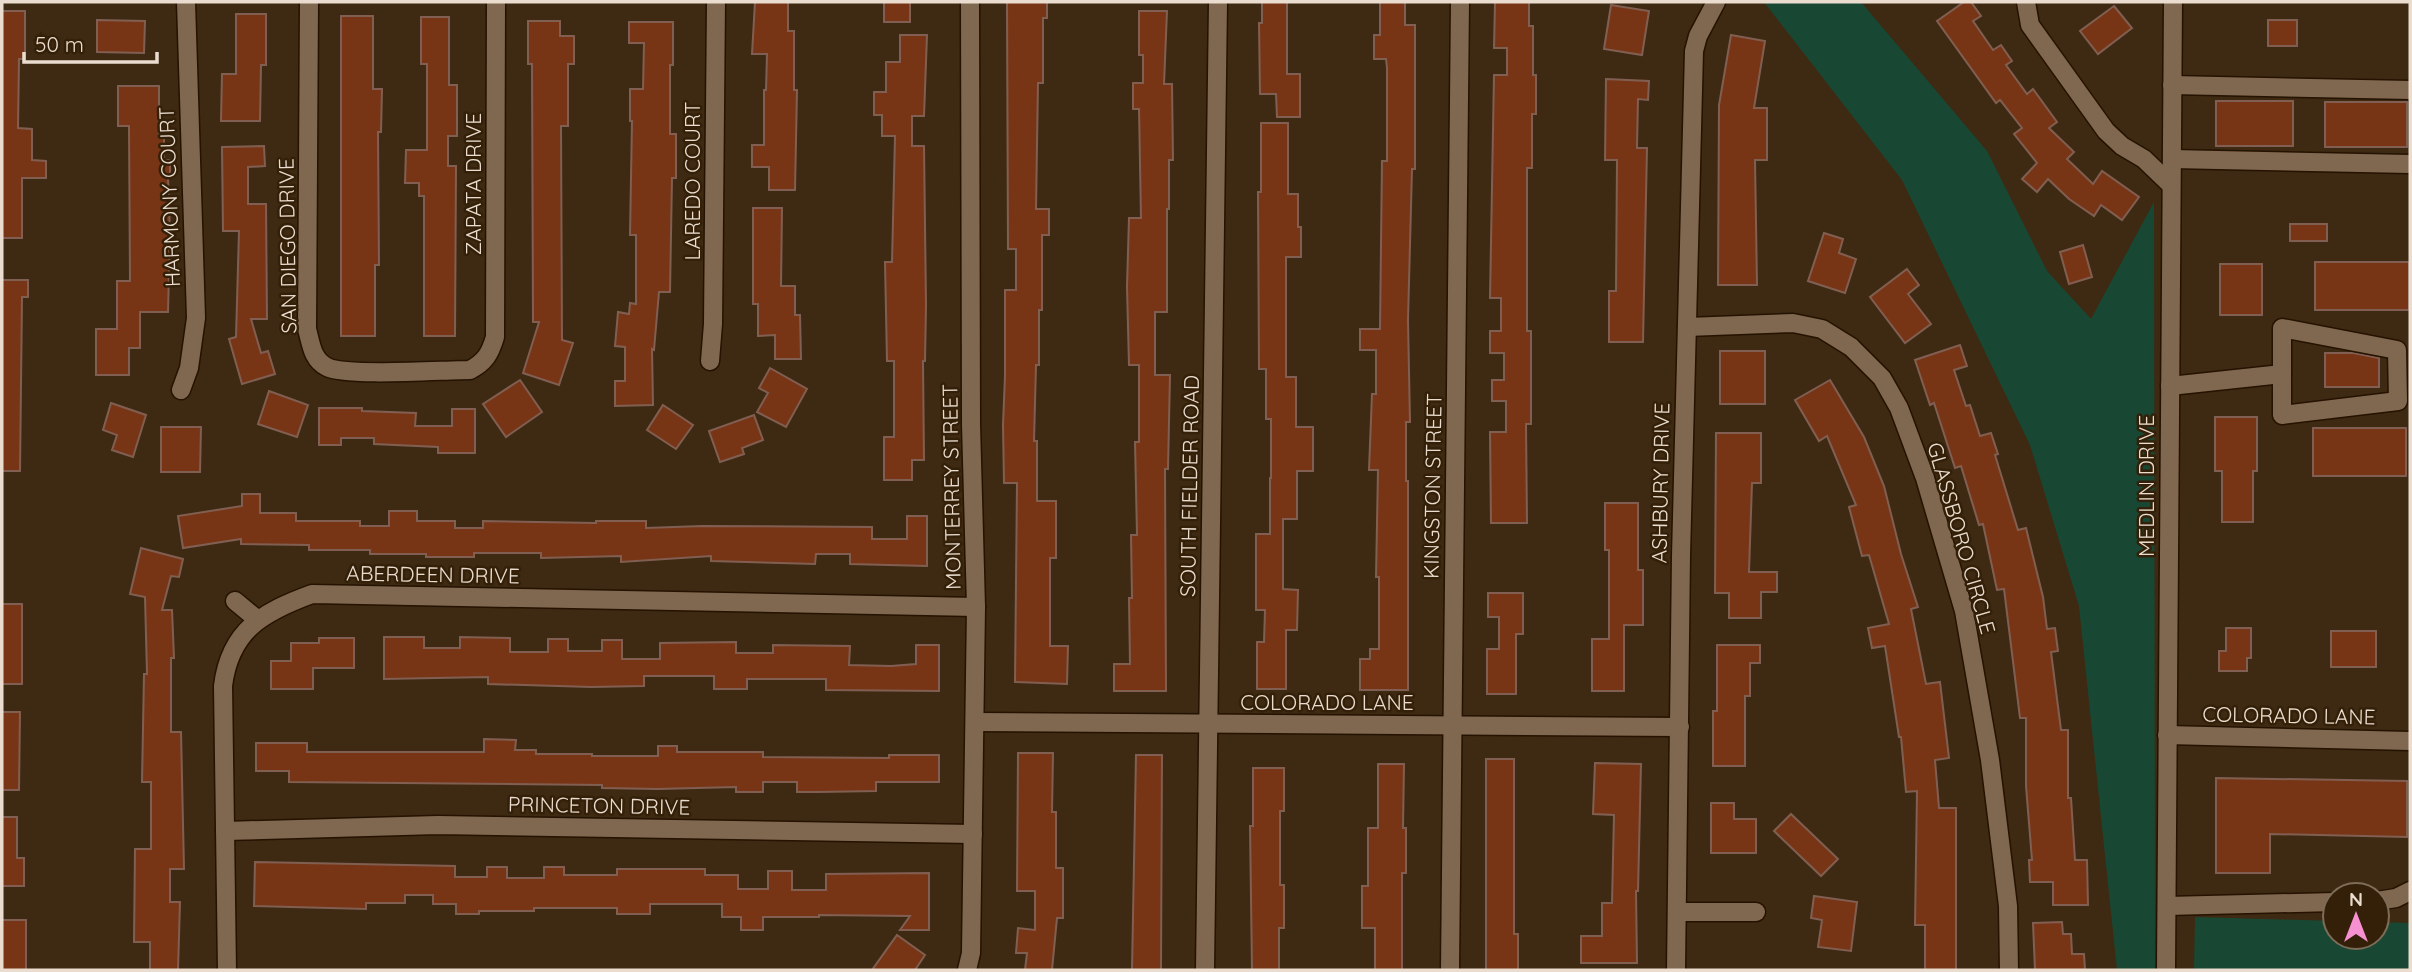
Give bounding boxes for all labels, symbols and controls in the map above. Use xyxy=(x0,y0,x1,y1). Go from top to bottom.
scale bar xyxy=(24,21,158,65)
text: 50 m xyxy=(35,31,84,57)
street label: LAREDO COURT xyxy=(679,102,705,260)
street label: HARMONY COURT xyxy=(153,106,185,288)
street label: ZAPATA DRIVE xyxy=(460,113,486,255)
street label: SAN DIEGO DRIVE xyxy=(272,158,302,334)
street label: SOUTH FIELDER ROAD xyxy=(1174,375,1204,597)
street label: MONTERREY STREET xyxy=(936,384,966,590)
street label: KINGSTON STREET xyxy=(1417,393,1447,579)
street label: ASHBURY DRIVE xyxy=(1646,402,1674,564)
street label: MEDLIN DRIVE xyxy=(2133,415,2159,557)
street label: GLASSBORO CIRCLE xyxy=(1922,439,2002,637)
street label: ABERDEEN DRIVE xyxy=(346,559,520,589)
street label: COLORADO LANE xyxy=(1240,689,1414,715)
street label: COLORADO LANE xyxy=(2202,700,2376,730)
street label: PRINCETON DRIVE xyxy=(508,790,690,820)
north arrow xyxy=(2321,881,2391,951)
text: N xyxy=(2349,887,2363,911)

